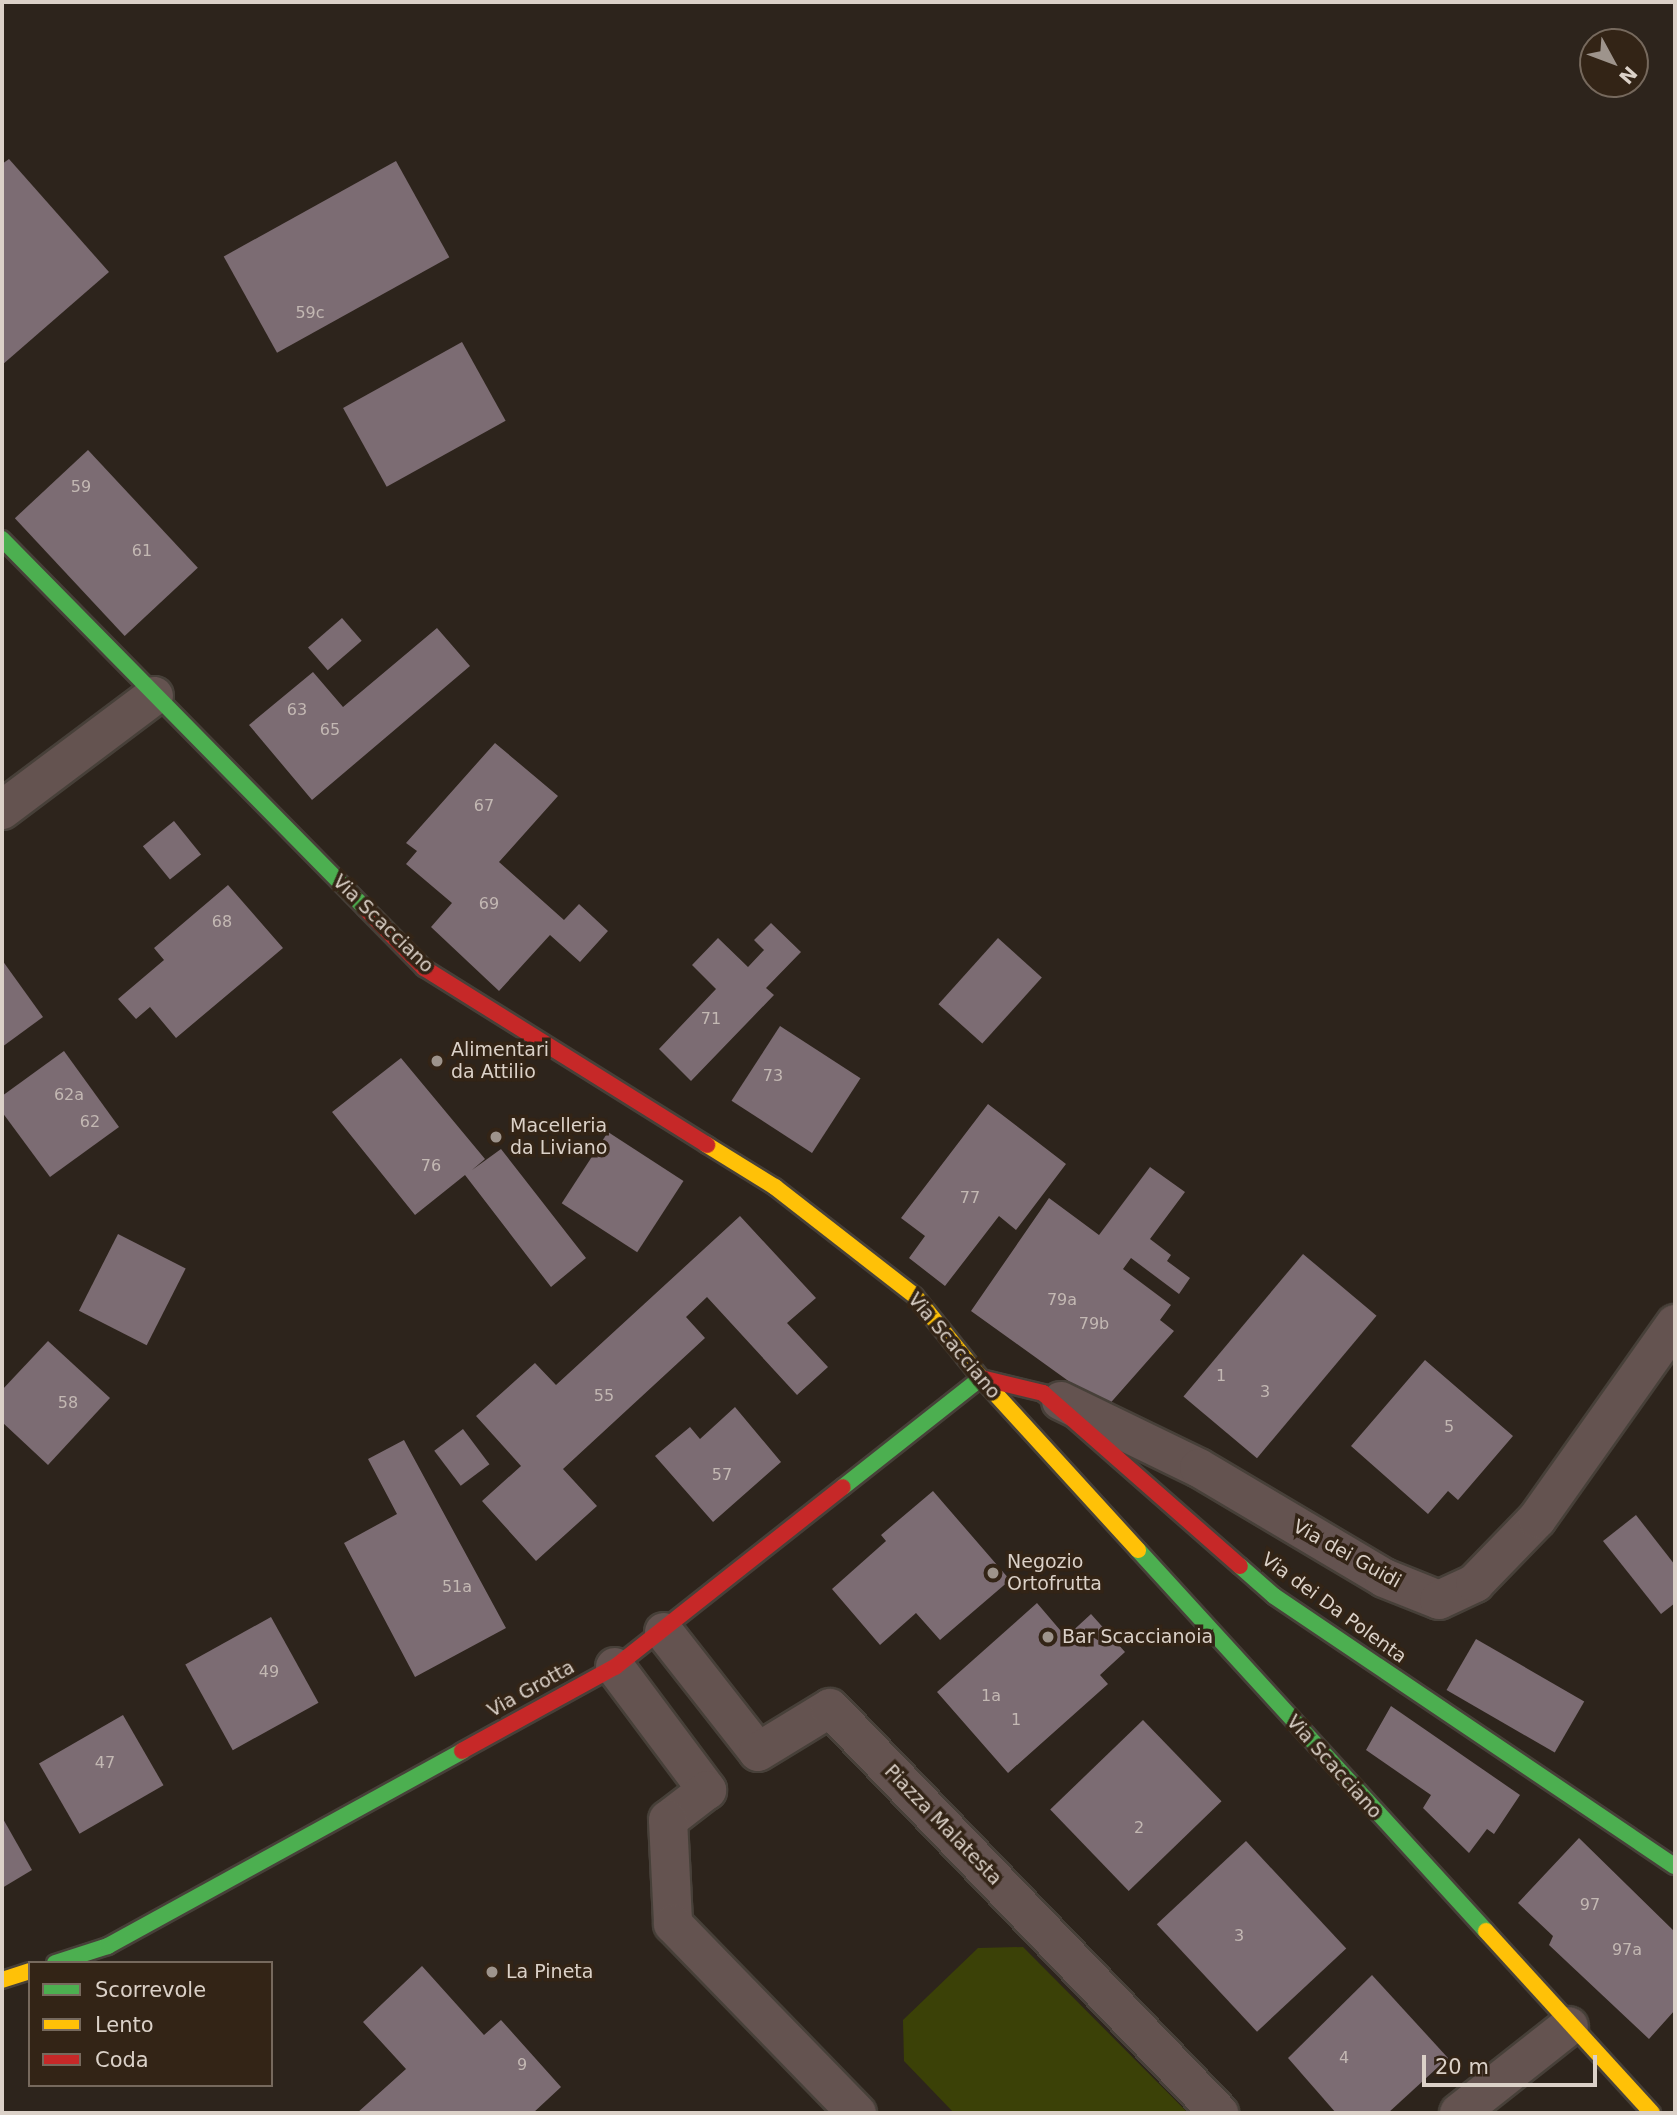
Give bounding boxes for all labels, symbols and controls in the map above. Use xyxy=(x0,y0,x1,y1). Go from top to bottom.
north arrow xyxy=(1579,28,1649,98)
text: N xyxy=(1615,62,1642,89)
house number: 59c xyxy=(295,303,325,323)
house number: 59 xyxy=(71,477,91,497)
house number: 61 xyxy=(132,541,152,561)
house number: 63 xyxy=(287,700,307,720)
house number: 65 xyxy=(320,720,340,740)
house number: 67 xyxy=(474,796,494,816)
street label: Via Scacciano xyxy=(328,870,438,978)
house number: 69 xyxy=(479,894,499,914)
house number: 68 xyxy=(212,912,232,932)
house number: 71 xyxy=(701,1009,721,1029)
place label: Alimentari da Attilio xyxy=(451,1039,549,1083)
marker: Alimentari da Attilio xyxy=(429,1053,445,1069)
house number: 73 xyxy=(763,1066,783,1086)
house number: 62a xyxy=(54,1085,84,1105)
house number: 62 xyxy=(80,1112,100,1132)
place label: Macelleria da Liviano xyxy=(510,1115,607,1159)
marker: Macelleria da Liviano xyxy=(488,1129,504,1145)
house number: 76 xyxy=(421,1156,441,1176)
house number: 77 xyxy=(960,1188,980,1208)
street label: Via Scacciano xyxy=(903,1288,1005,1404)
house number: 79a xyxy=(1047,1290,1077,1310)
house number: 79b xyxy=(1079,1314,1109,1334)
house number: 1 xyxy=(1216,1366,1226,1386)
house number: 3 xyxy=(1260,1382,1270,1402)
house number: 55 xyxy=(594,1386,614,1406)
house number: 58 xyxy=(58,1393,78,1413)
house number: 5 xyxy=(1444,1417,1454,1437)
house number: 57 xyxy=(712,1465,732,1485)
street label: Via dei Guidi xyxy=(1289,1515,1405,1593)
street label: Via dei Da Polenta xyxy=(1257,1548,1411,1668)
place label: Negozio Ortofrutta xyxy=(1007,1551,1102,1595)
marker: Negozio Ortofrutta xyxy=(985,1565,1001,1581)
house number: 51a xyxy=(442,1577,472,1597)
place label: Bar Scaccianoia xyxy=(1062,1626,1213,1648)
marker: Bar Scaccianoia xyxy=(1040,1629,1056,1645)
street label: Via Grotta xyxy=(484,1656,578,1722)
house number: 49 xyxy=(259,1662,279,1682)
house number: 1a xyxy=(981,1686,1001,1706)
house number: 1 xyxy=(1011,1710,1021,1730)
street label: Via Scacciano xyxy=(1282,1711,1386,1823)
house number: 47 xyxy=(95,1753,115,1773)
street label: Piazza Malatesta xyxy=(880,1760,1006,1890)
house number: 2 xyxy=(1134,1818,1144,1838)
house number: 97 xyxy=(1580,1895,1600,1915)
house number: 3 xyxy=(1234,1926,1244,1946)
house number: 97a xyxy=(1612,1940,1642,1960)
legend xyxy=(28,1961,273,2087)
place label: La Pineta xyxy=(506,1961,593,1983)
marker: La Pineta xyxy=(484,1964,500,1980)
text: Scorrevole xyxy=(95,1978,206,2002)
text: Lento xyxy=(95,2013,154,2037)
scale bar xyxy=(1425,2042,1600,2086)
text: Coda xyxy=(95,2048,149,2072)
house number: 4 xyxy=(1339,2048,1349,2068)
house number: 9 xyxy=(517,2055,527,2075)
text: 20 m xyxy=(1435,2055,1489,2079)

